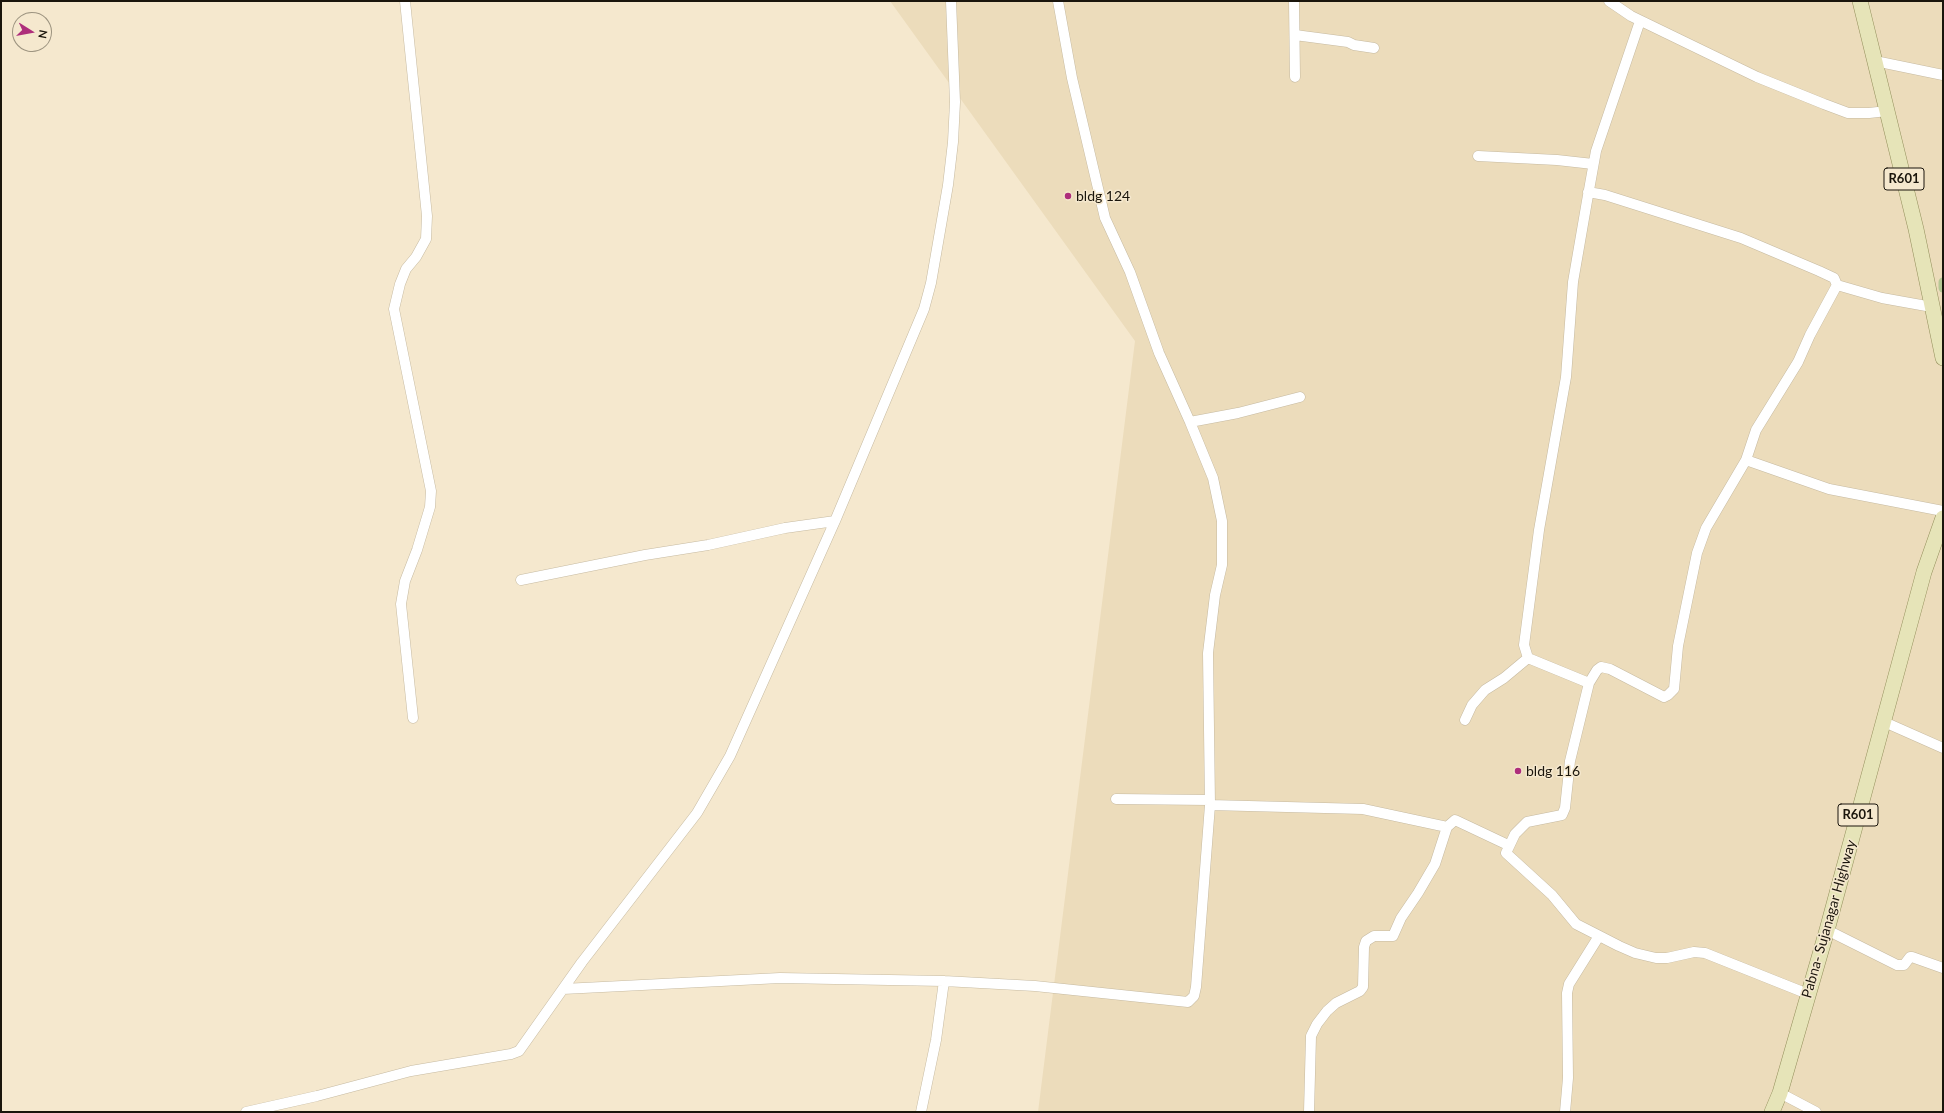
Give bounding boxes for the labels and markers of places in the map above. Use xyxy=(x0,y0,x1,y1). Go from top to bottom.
place label: bldg 124 xyxy=(1076,188,1130,204)
marker: bldg 124 xyxy=(1063,191,1073,201)
place label: bldg 116 xyxy=(1526,763,1580,779)
marker: bldg 116 xyxy=(1513,766,1523,776)

